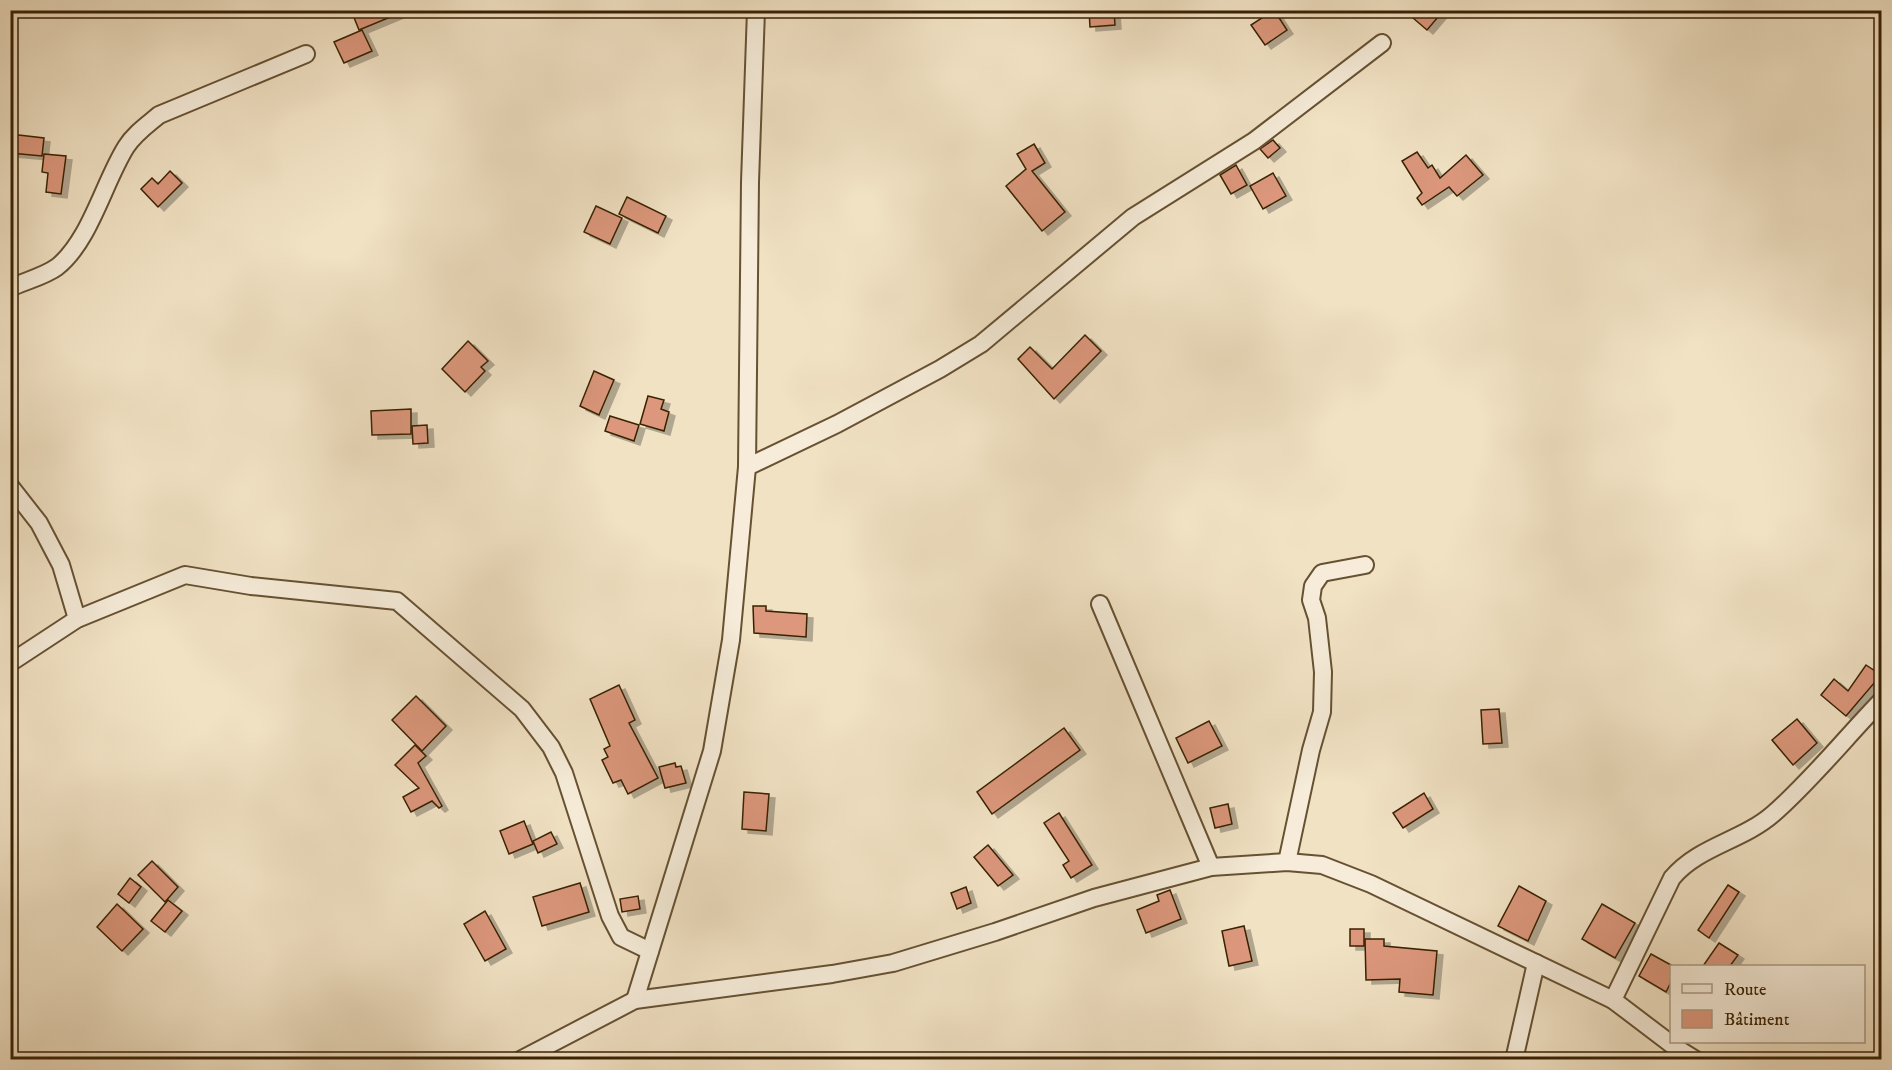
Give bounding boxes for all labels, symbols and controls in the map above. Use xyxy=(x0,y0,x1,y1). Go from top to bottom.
legend xyxy=(1670,965,1865,1043)
text: Route xyxy=(1724,979,1767,1001)
text: Bâtiment xyxy=(1724,1009,1790,1031)

